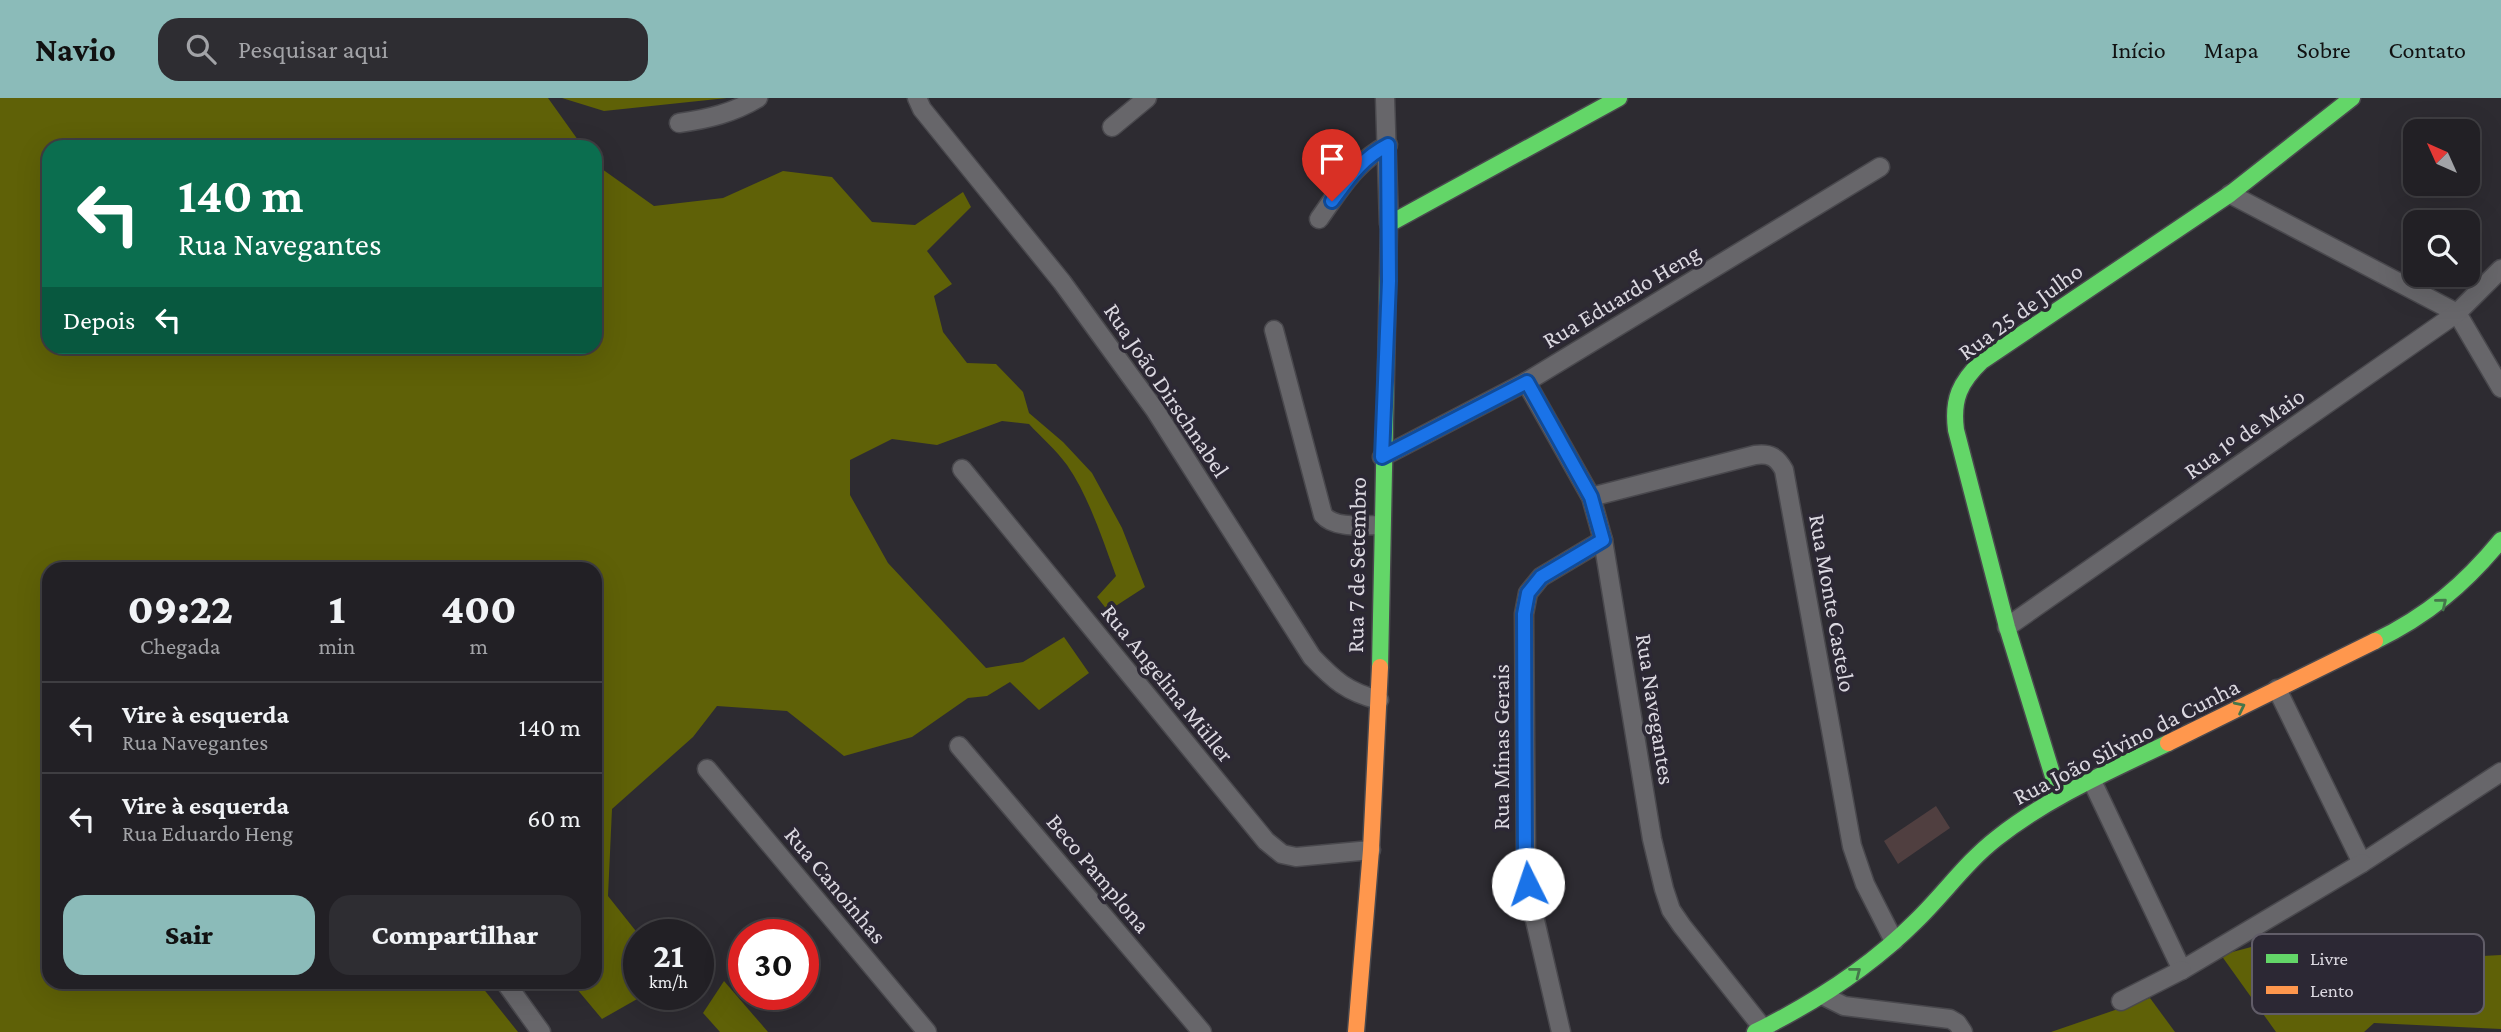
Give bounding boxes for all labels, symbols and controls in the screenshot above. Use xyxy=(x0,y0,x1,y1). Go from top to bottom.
search box xyxy=(158,18,648,81)
icon: search xyxy=(182,30,220,68)
text: Navio xyxy=(35,31,116,68)
text: Pesquisar aqui xyxy=(238,35,388,64)
text: Início xyxy=(2111,36,2166,63)
text: Mapa xyxy=(2204,36,2259,63)
text: Sobre xyxy=(2297,36,2351,63)
text: Contato xyxy=(2389,36,2466,63)
north arrow xyxy=(2403,119,2480,196)
map controls xyxy=(2403,119,2480,287)
pin xyxy=(1302,129,1362,201)
icon: arrive xyxy=(1313,140,1351,178)
icon: left xyxy=(63,168,154,259)
text: 140 m xyxy=(178,168,303,223)
button: search xyxy=(2403,210,2480,287)
text: Rua Navegantes xyxy=(178,226,381,262)
street label: Rua Eduardo Heng xyxy=(1537,238,1705,354)
street label: Rua 25 de Julho xyxy=(1952,257,2088,365)
street label: Rua João Dirschnabel xyxy=(1099,298,1235,482)
icon: left xyxy=(149,301,187,339)
text: Depois xyxy=(63,306,135,335)
street label: Rua 1º de Maio xyxy=(2179,382,2309,484)
street label: Rua 7 de Setembro xyxy=(1341,477,1371,653)
street label: Rua Monte Castelo xyxy=(1804,512,1862,694)
text: 09:22 xyxy=(128,585,233,632)
text: 1 xyxy=(329,585,345,632)
text: 400 xyxy=(441,585,516,632)
street label: Rua Angelina Müller xyxy=(1096,599,1240,768)
one-way arrow xyxy=(2434,599,2447,611)
street label: Rua Navegantes xyxy=(1631,632,1681,786)
text: Chegada xyxy=(140,633,220,659)
text: min xyxy=(319,633,355,659)
text: m xyxy=(469,633,488,659)
street label: Rua Minas Gerais xyxy=(1487,664,1514,830)
street label: Rua João Silvino da Cunha xyxy=(2008,672,2244,810)
text: Vire à esquerda xyxy=(122,700,289,729)
one-way arrow xyxy=(2233,701,2245,715)
icon: left xyxy=(63,709,101,747)
text: 140 m xyxy=(519,713,581,742)
text: Rua Navegantes xyxy=(122,729,268,755)
text: Vire à esquerda xyxy=(122,791,289,820)
icon: left xyxy=(63,800,101,838)
text: 60 m xyxy=(527,804,581,833)
street label: Beco Pamplona xyxy=(1041,808,1157,938)
text: Rua Eduardo Heng xyxy=(122,820,293,846)
street label: Rua Canoinhas xyxy=(779,821,893,949)
position arrow xyxy=(1491,847,1565,921)
button: Sair xyxy=(63,895,315,975)
button: Compartilhar xyxy=(329,895,581,975)
speed limit sign: 30 xyxy=(728,919,819,1010)
legend xyxy=(2252,934,2484,1014)
text: 21 xyxy=(653,936,684,975)
text: Livre xyxy=(2310,948,2348,969)
one-way arrow xyxy=(1848,968,1860,981)
text: km/h xyxy=(649,972,688,992)
text: Lento xyxy=(2310,980,2354,1001)

